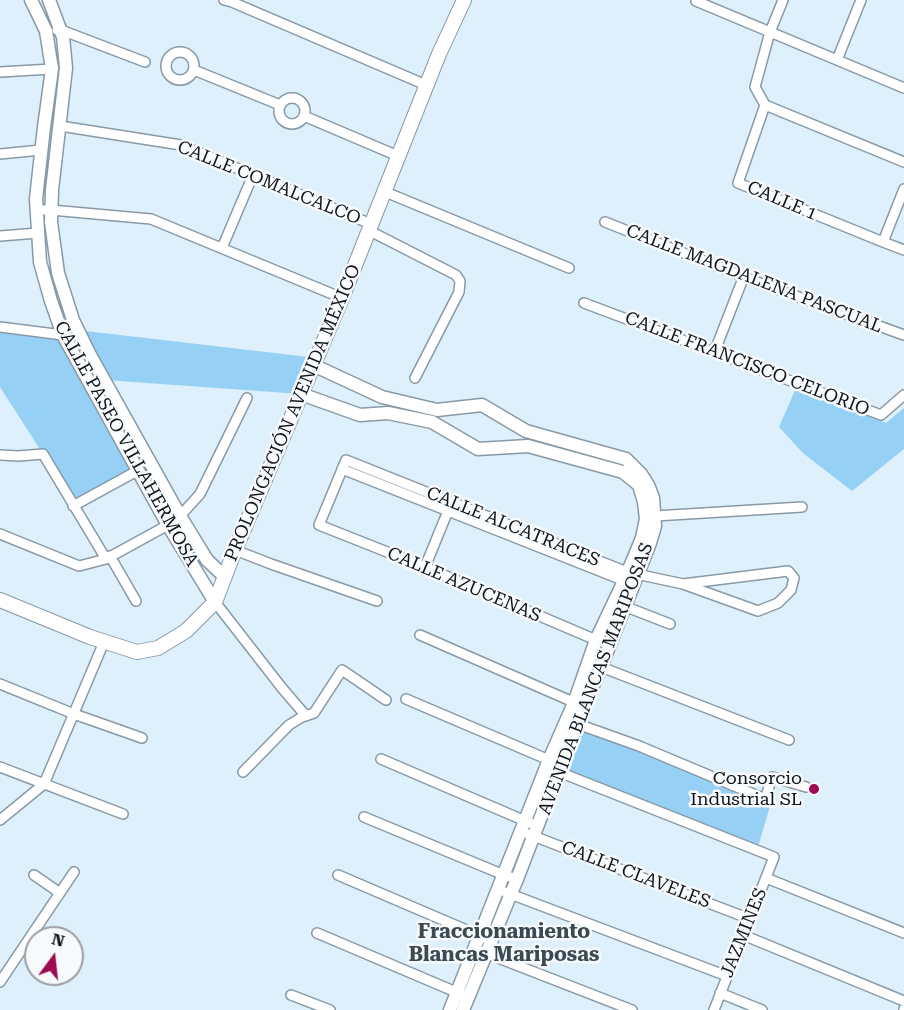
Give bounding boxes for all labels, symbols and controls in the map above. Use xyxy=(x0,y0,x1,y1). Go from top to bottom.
street label: CALLE COMALCALCO xyxy=(174,136,364,230)
street label: CALLE 1 xyxy=(744,177,820,225)
street label: CALLE MAGDALENA PASCUAL xyxy=(623,220,885,338)
street label: PROLONGACIÓN AVENIDA MÉXICO xyxy=(220,261,366,565)
street label: CALLE FRANCISCO CELORIO xyxy=(622,307,872,421)
street label: CALLE PASEO VILLAHERMOSA xyxy=(49,317,203,571)
street label: CALLE ALCATRACES xyxy=(423,482,603,572)
street label: AVENIDA BLANCAS MARIPOSAS xyxy=(534,540,658,818)
street label: CALLE AZUCENAS xyxy=(384,543,544,627)
place label: Consorcio Industrial SL xyxy=(690,768,802,810)
marker: Consorcio Industrial SL xyxy=(807,782,821,796)
street label: CALLE CLAVELES xyxy=(559,837,713,913)
street label: JAZMINES xyxy=(716,885,772,981)
district label: Fraccionamiento Blancas Mariposas xyxy=(409,920,599,967)
north arrow xyxy=(24,926,84,986)
text: N xyxy=(50,929,67,951)

